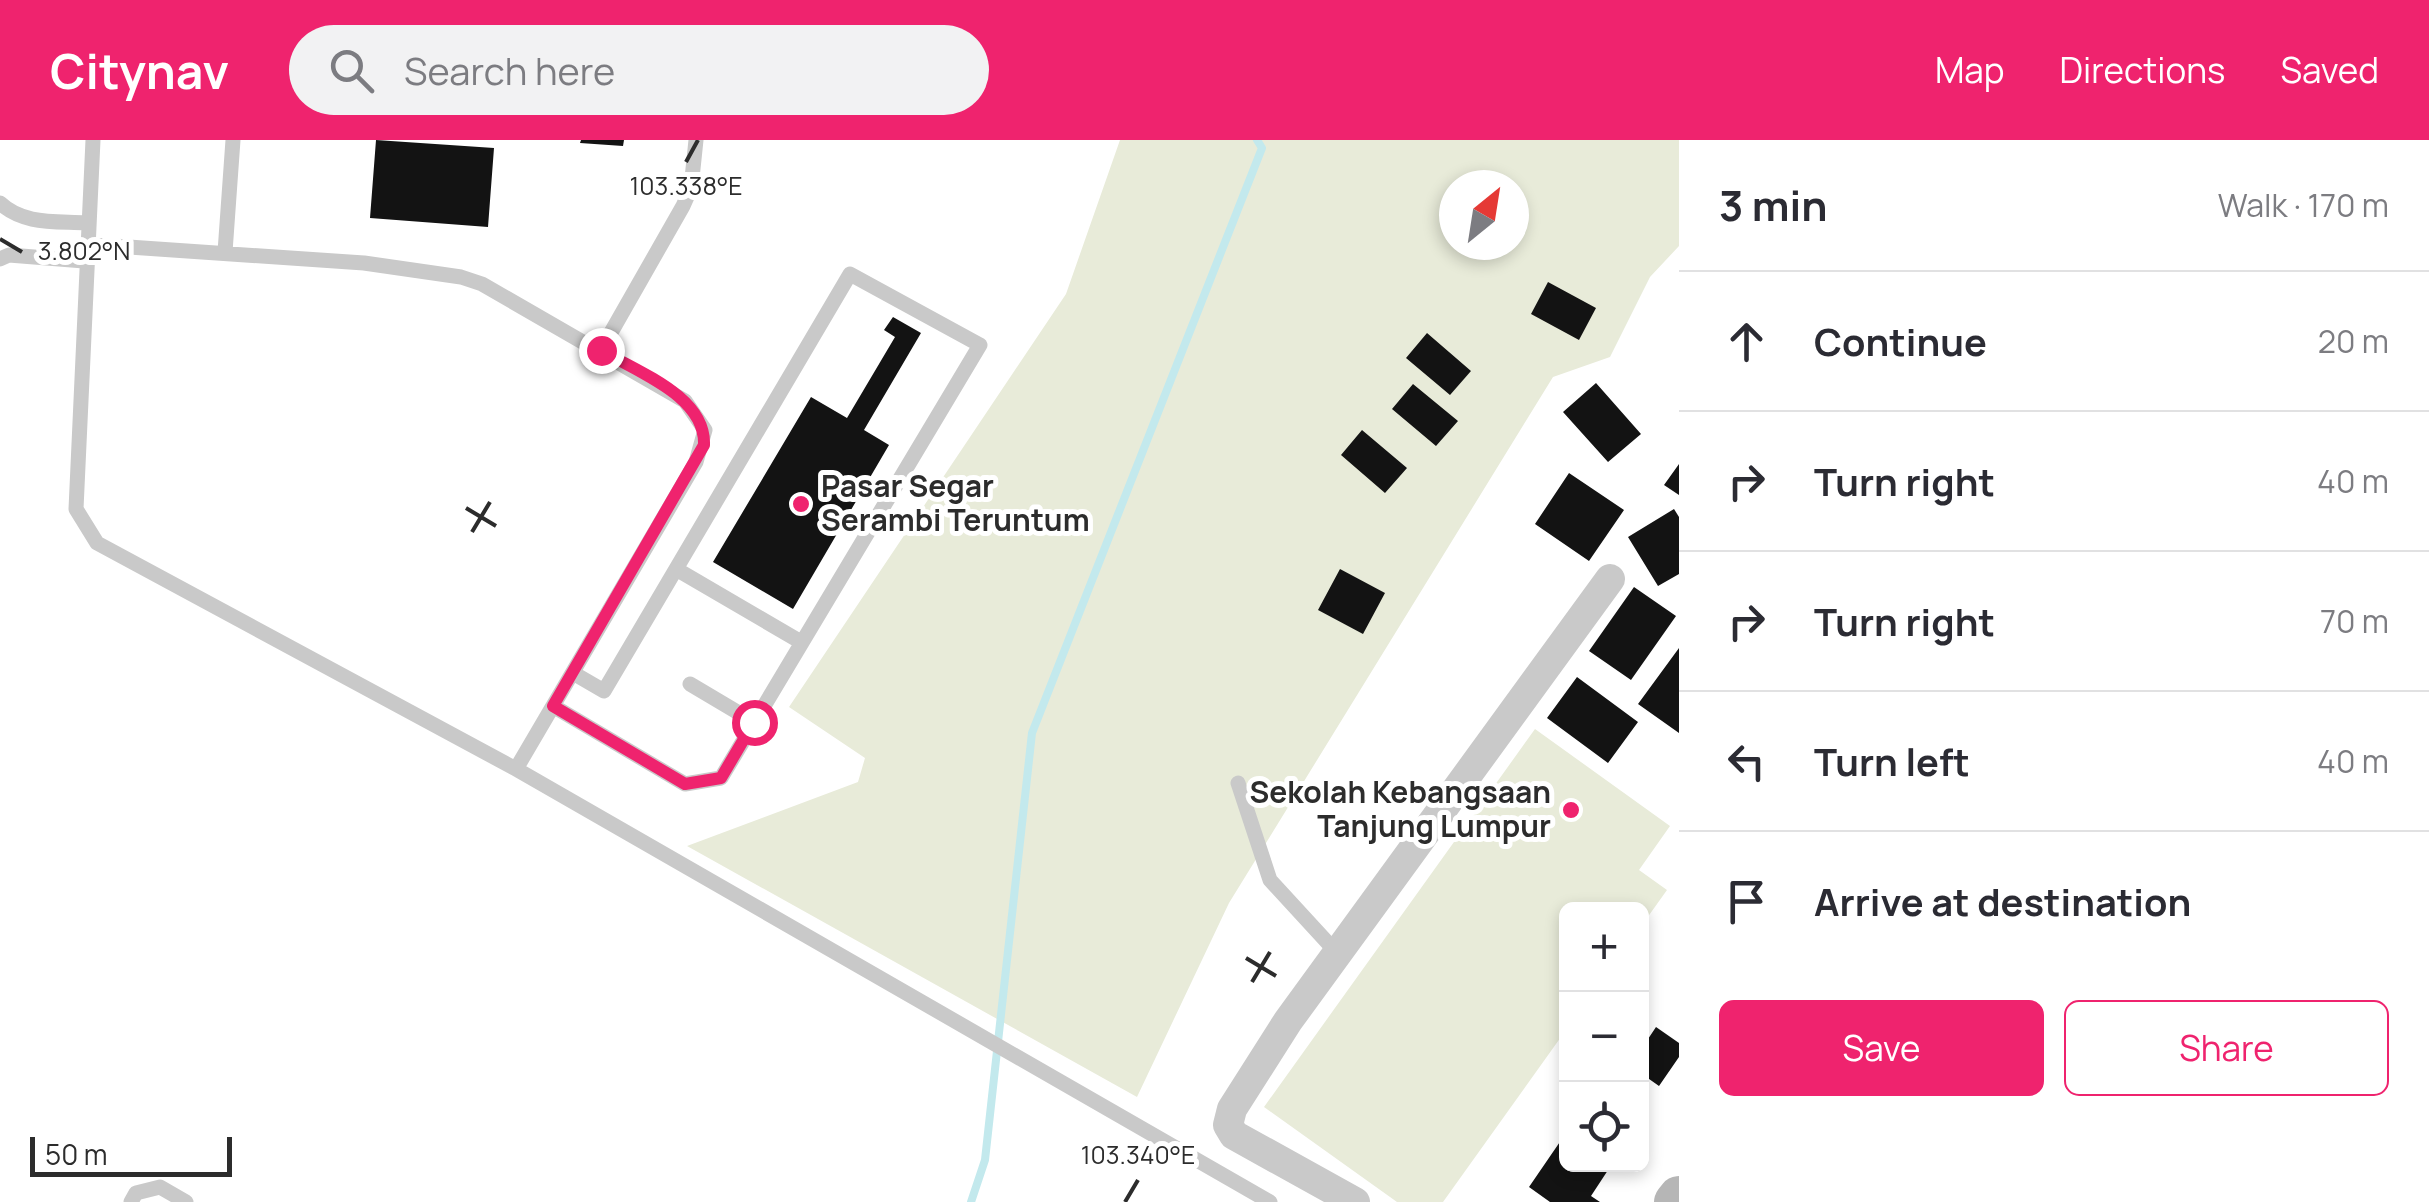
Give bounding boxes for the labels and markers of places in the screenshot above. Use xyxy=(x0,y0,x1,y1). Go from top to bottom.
place label: Pasar Segar Serambi Teruntum xyxy=(821,465,1090,540)
marker: Pasar Segar Serambi Teruntum xyxy=(790,493,812,515)
place label: Sekolah Kebangsaan Tanjung Lumpur xyxy=(1250,771,1551,846)
marker: Sekolah Kebangsaan Tanjung Lumpur xyxy=(1560,799,1582,821)

